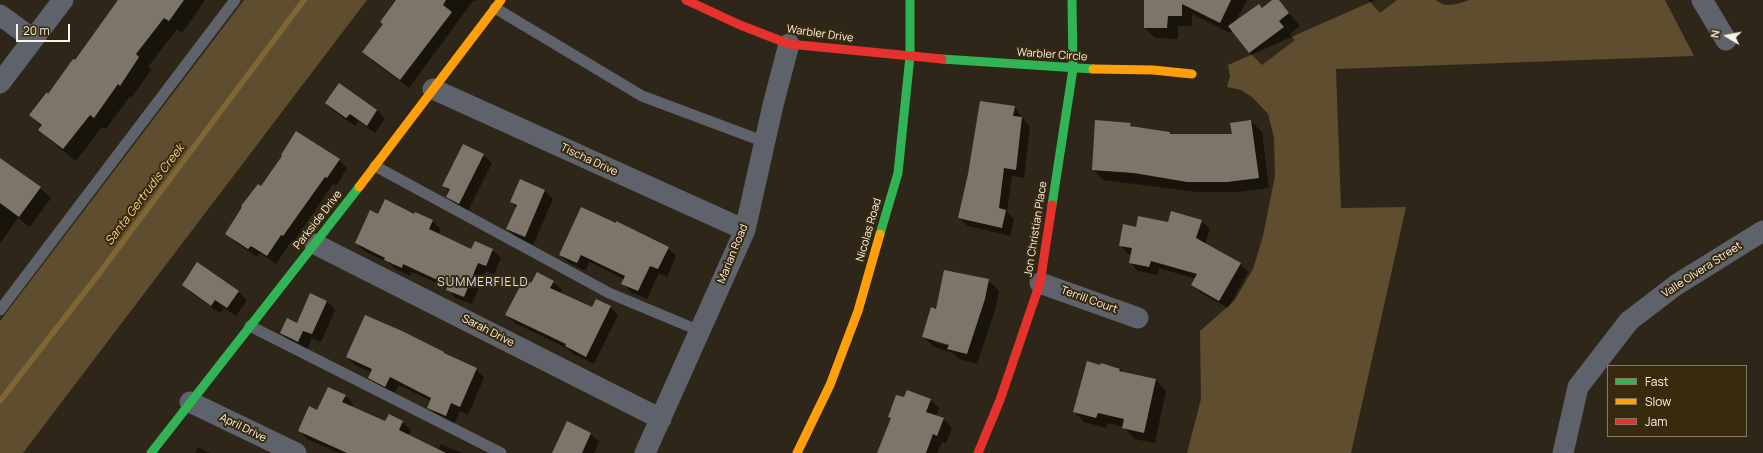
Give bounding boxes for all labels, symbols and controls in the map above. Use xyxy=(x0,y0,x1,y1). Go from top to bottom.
scale bar xyxy=(18,16,72,42)
north arrow xyxy=(1707,16,1747,56)
text: 20 m xyxy=(23,22,50,39)
street label: Warbler Drive xyxy=(786,23,854,45)
text: N xyxy=(1707,29,1723,39)
street label: Warbler Circle xyxy=(1016,46,1088,64)
street label: Tischa Drive xyxy=(558,141,620,179)
water label: Santa Gertrudis Creek xyxy=(102,142,188,248)
street label: Jon Christian Place xyxy=(1022,180,1050,278)
street label: Parkside Drive xyxy=(291,188,345,252)
street label: Nicolas Road xyxy=(854,197,884,263)
street label: Marian Road xyxy=(715,222,751,286)
street label: Valle Olvera Street xyxy=(1660,239,1744,301)
district label: SUMMERFIELD xyxy=(437,276,529,290)
street label: Terrill Court xyxy=(1059,284,1119,316)
street label: Sarah Drive xyxy=(460,312,516,350)
legend xyxy=(1607,365,1747,437)
text: Fast xyxy=(1645,373,1669,390)
text: Slow xyxy=(1645,393,1671,410)
street label: April Drive xyxy=(217,411,269,445)
text: Jam xyxy=(1645,413,1667,430)

